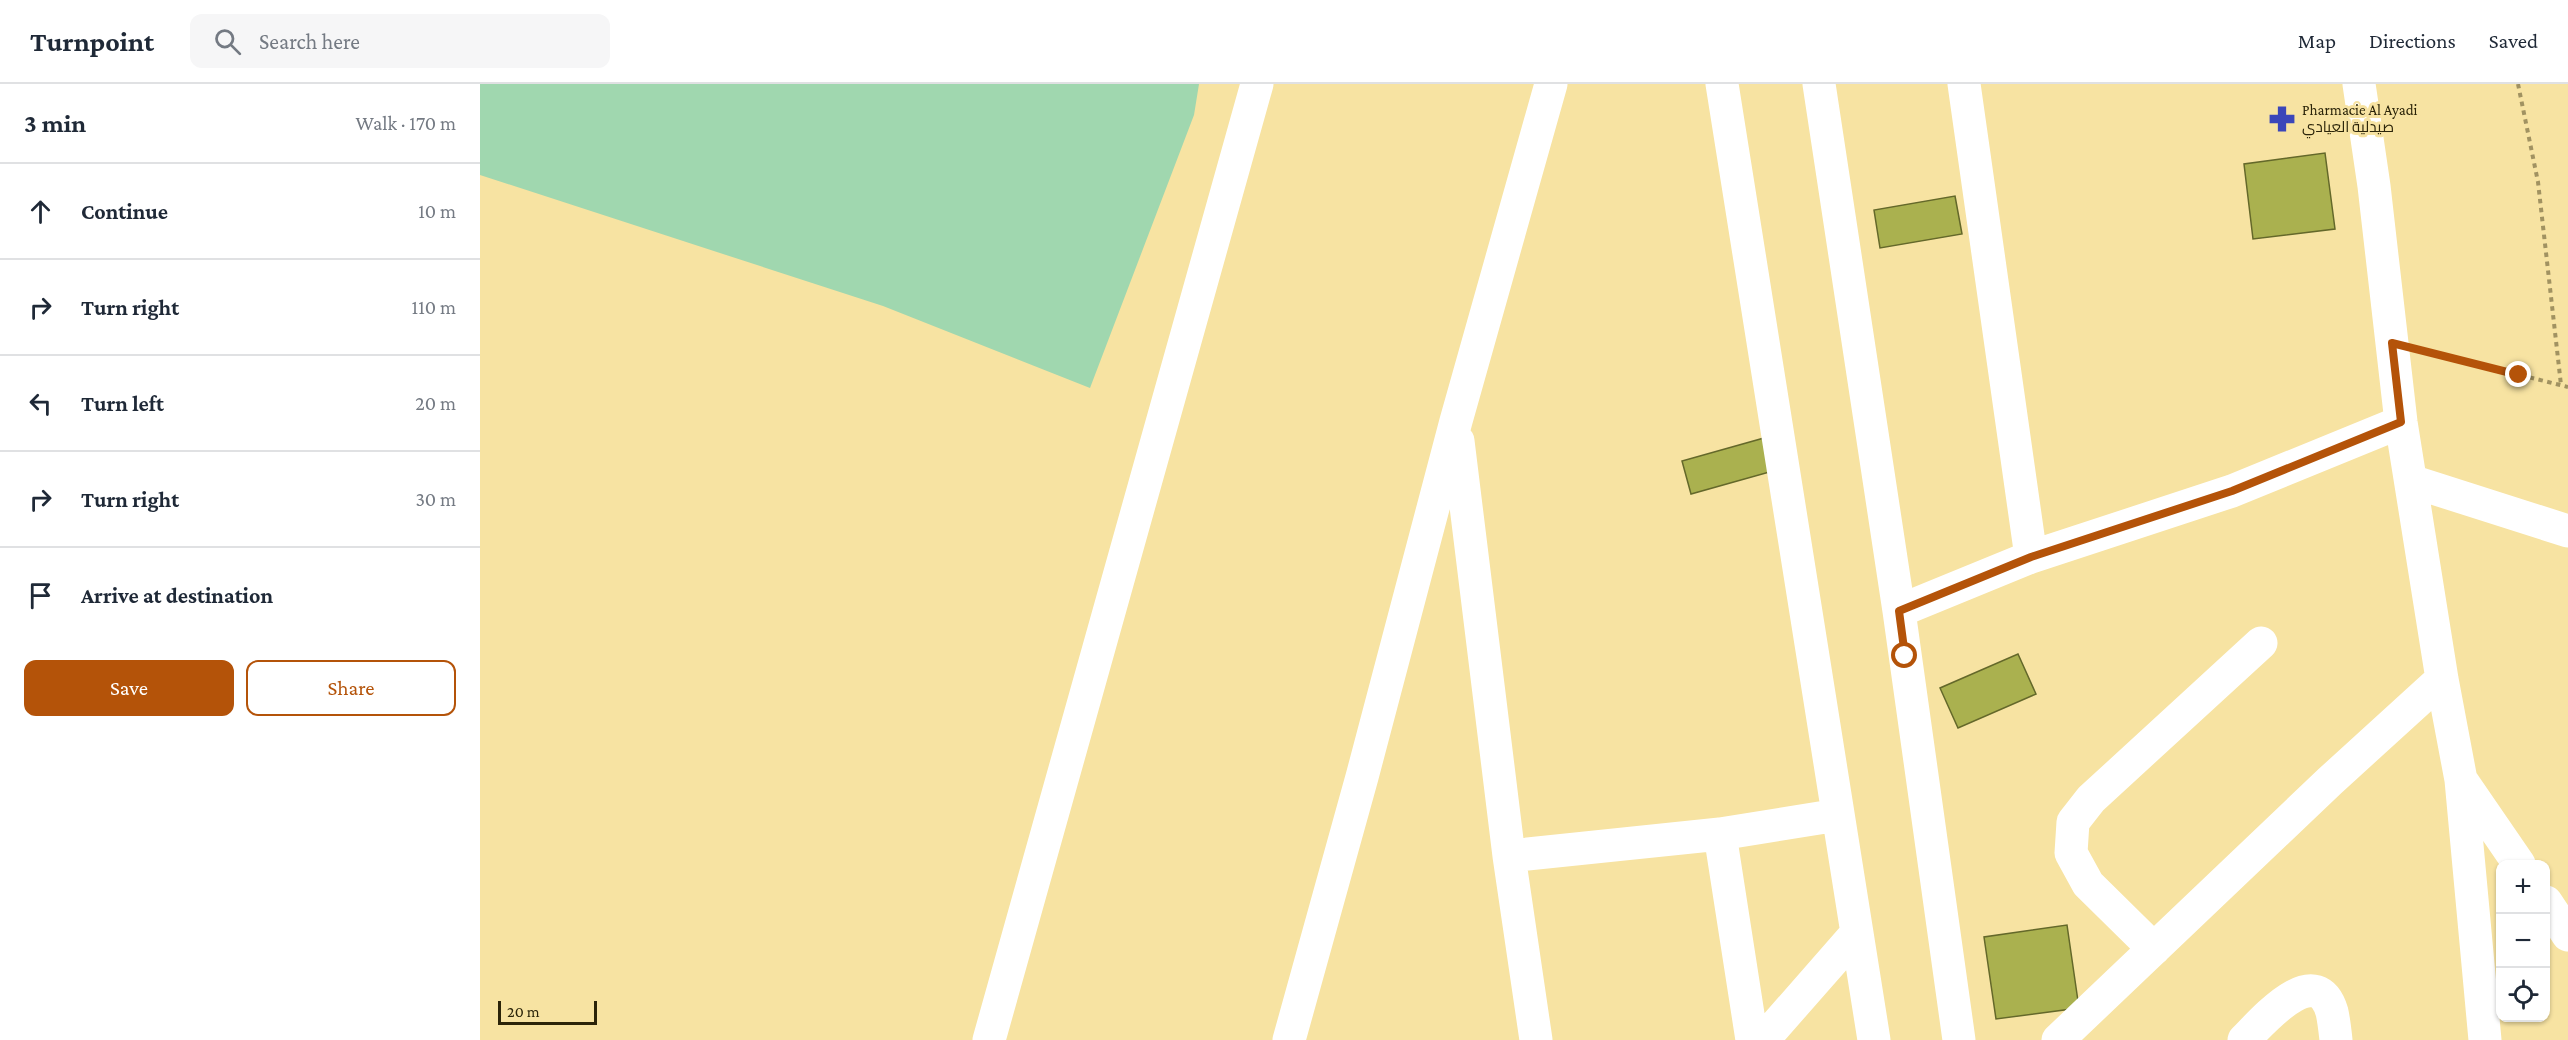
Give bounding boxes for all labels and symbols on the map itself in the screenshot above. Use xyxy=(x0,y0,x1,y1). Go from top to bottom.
place label: Pharmacie Al Ayadi صيدلية العيادي xyxy=(2302,102,2418,139)
pharmacy icon: Pharmacie Al Ayadi صيدلية العيادي xyxy=(2267,104,2297,134)
route end xyxy=(2505,361,2531,387)
route start xyxy=(1891,642,1917,668)
scale bar xyxy=(498,998,597,1026)

